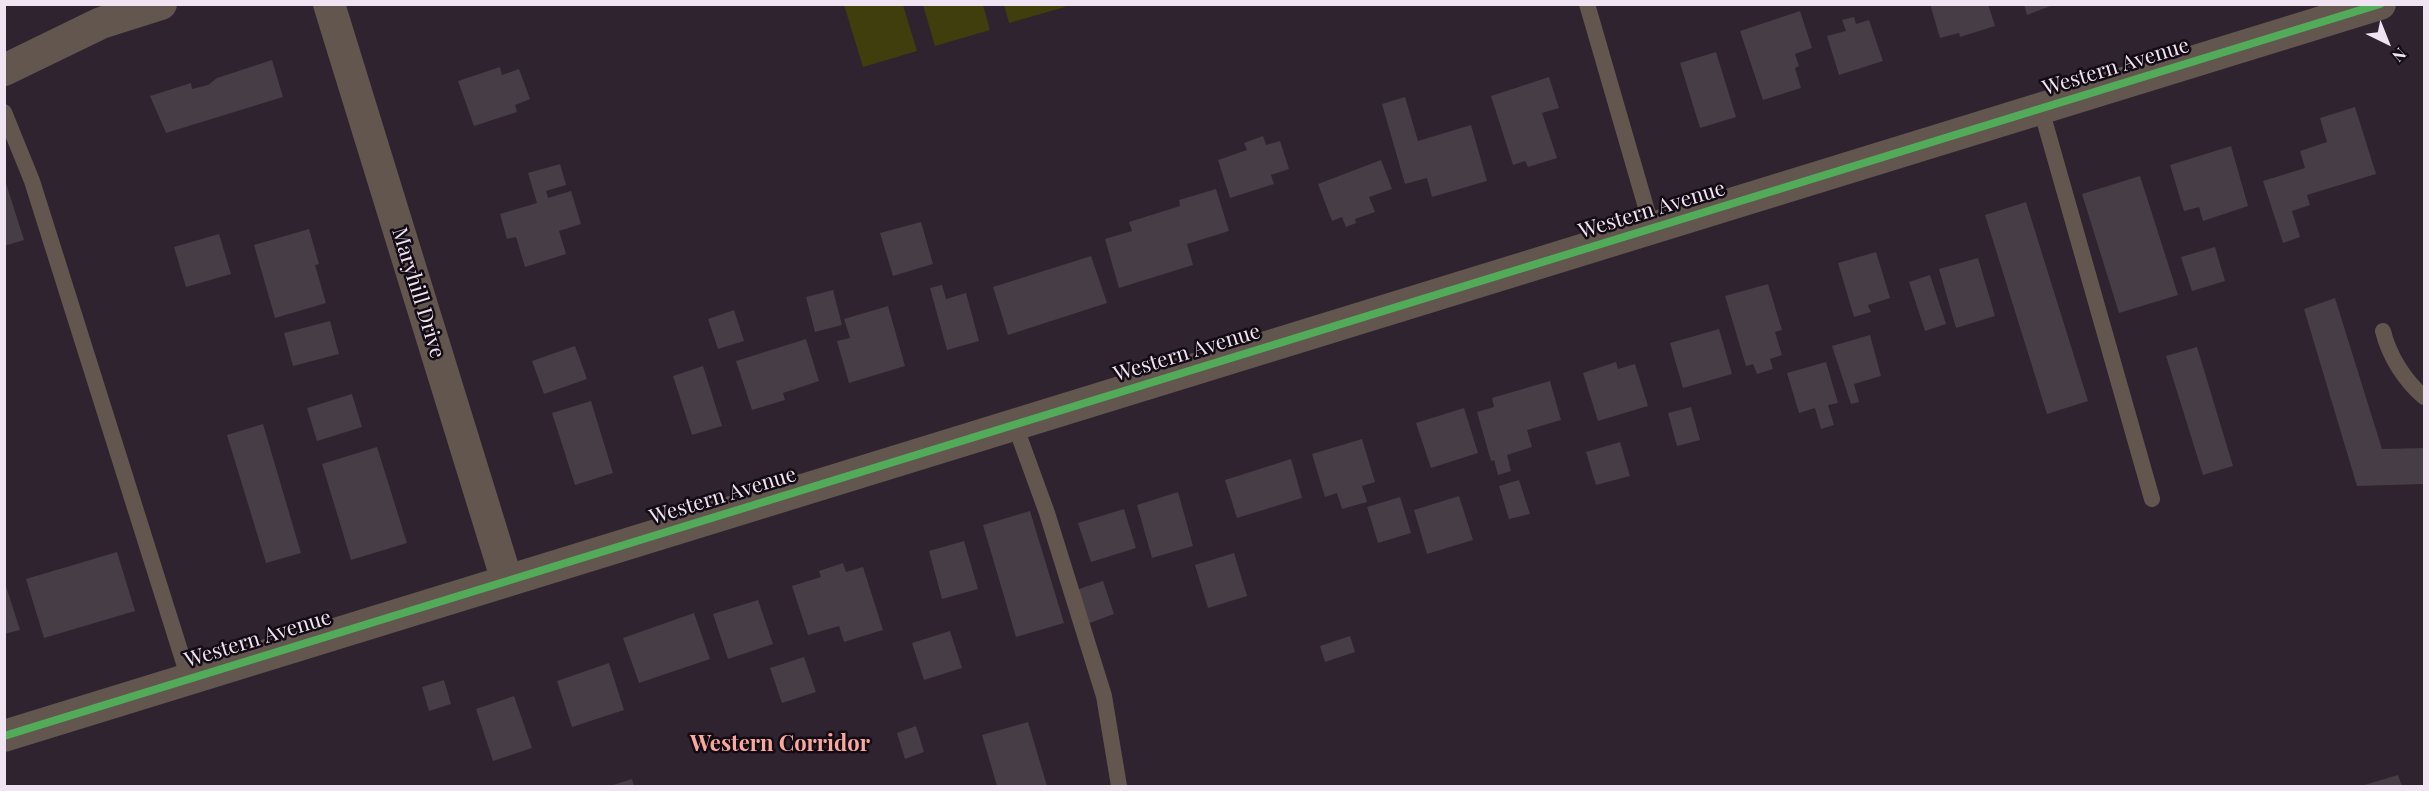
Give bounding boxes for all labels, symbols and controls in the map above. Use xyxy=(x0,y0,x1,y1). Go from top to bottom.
north arrow xyxy=(2357,12,2417,72)
street label: Western Avenue xyxy=(2040,33,2192,101)
text: N xyxy=(2388,44,2411,67)
street label: Western Avenue xyxy=(1576,176,1728,244)
street label: Maryhill Drive xyxy=(386,225,450,361)
street label: Western Avenue xyxy=(1111,319,1263,387)
street label: Western Avenue xyxy=(647,462,799,530)
street label: Western Avenue xyxy=(182,605,334,673)
district label: Western Corridor xyxy=(690,731,870,757)

